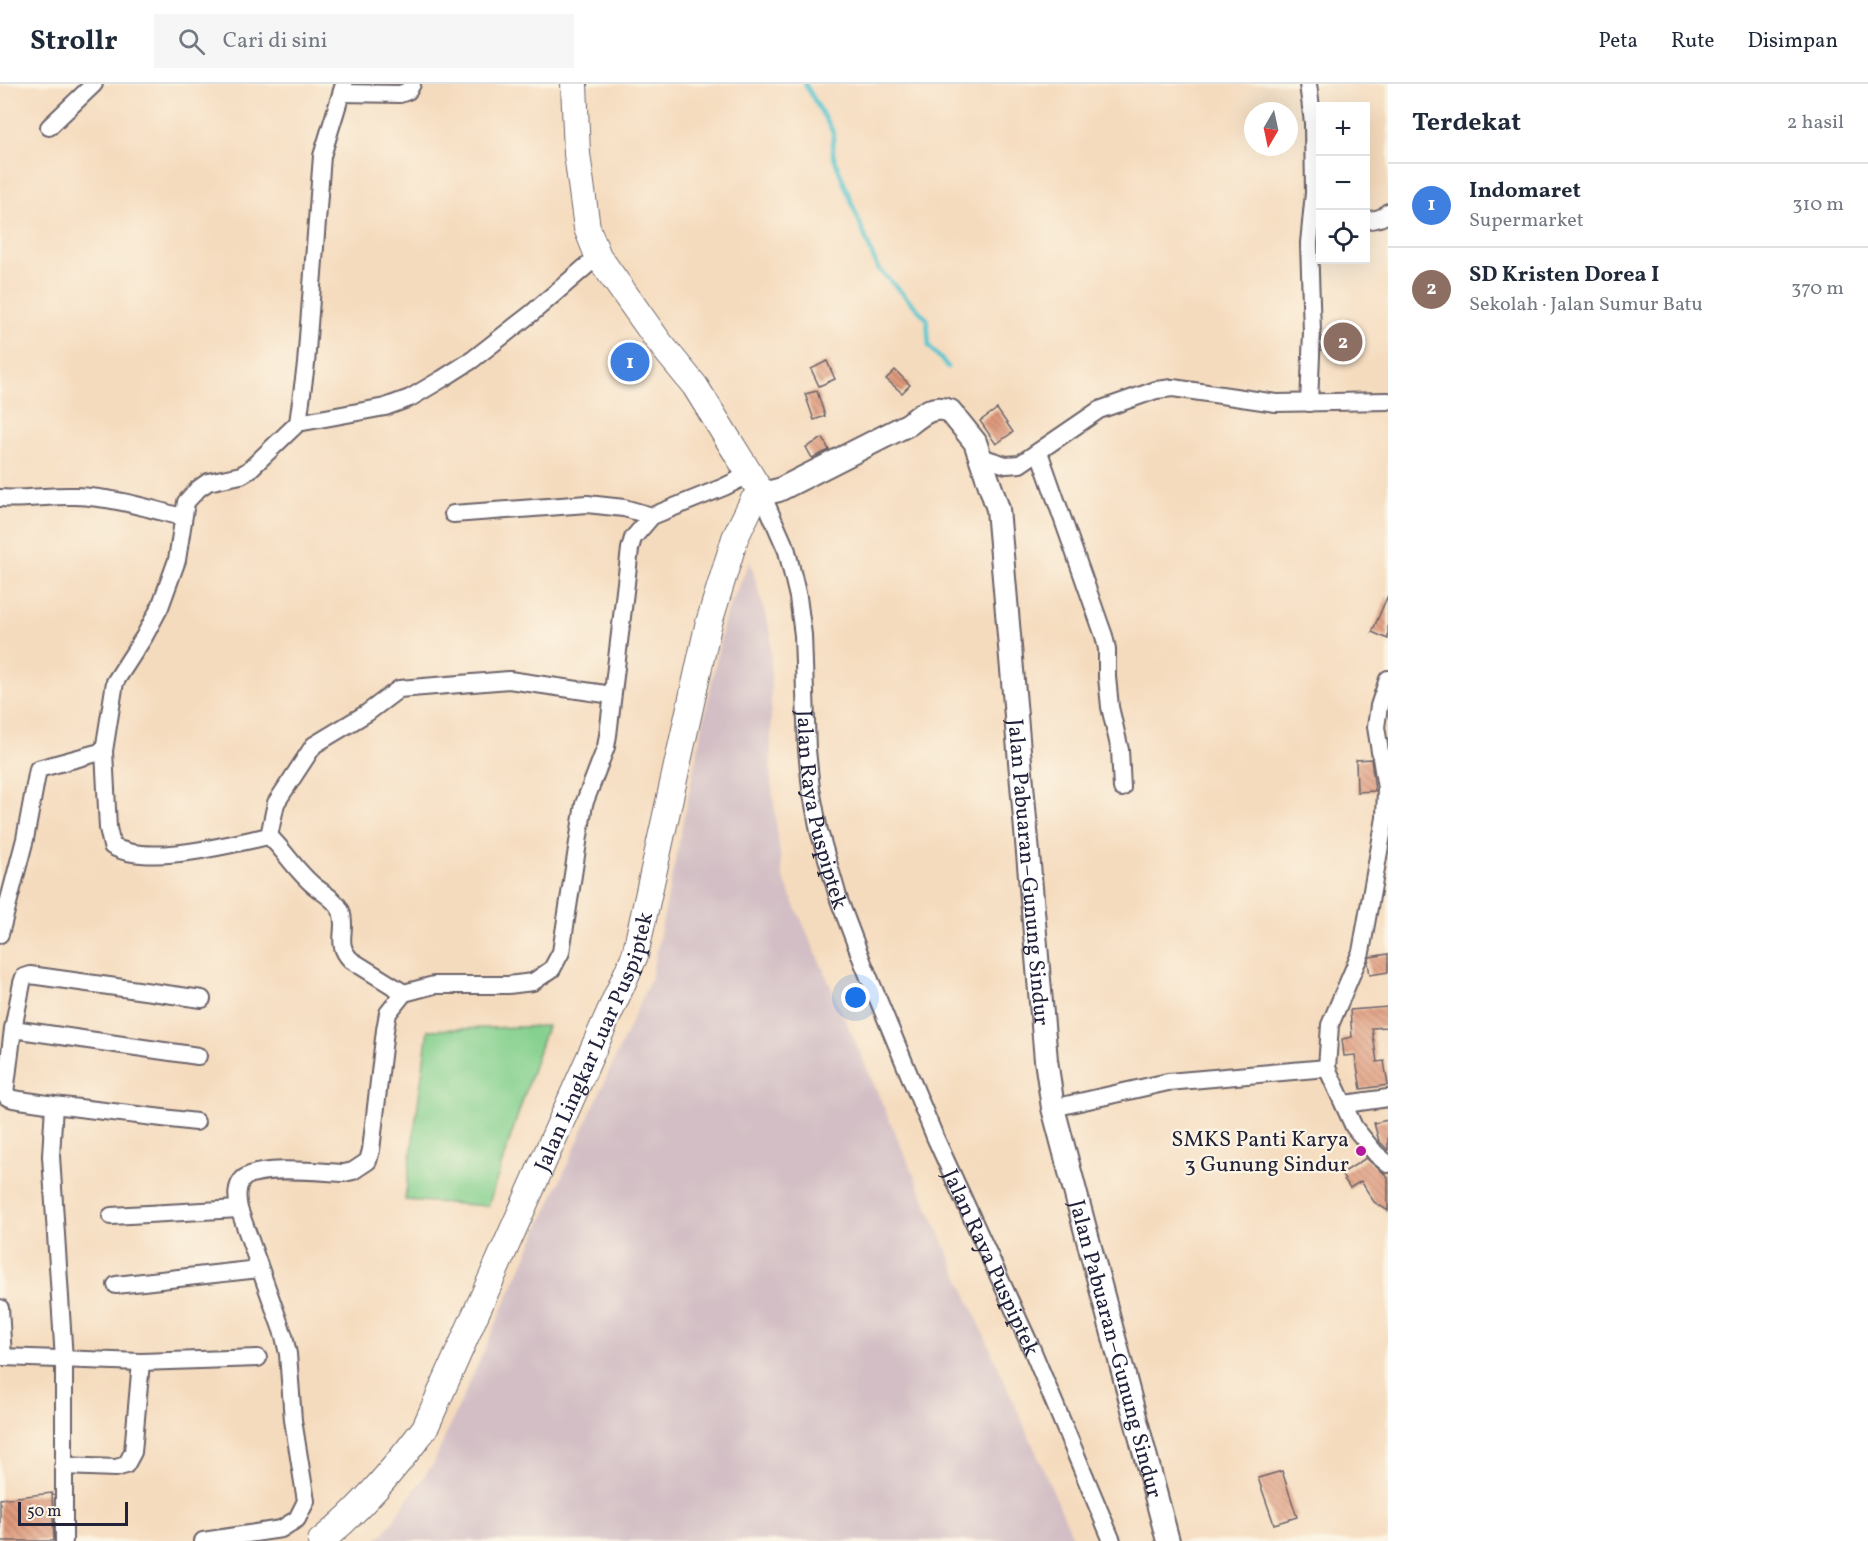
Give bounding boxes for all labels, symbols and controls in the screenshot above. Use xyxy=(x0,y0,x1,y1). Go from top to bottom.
search box xyxy=(154,14,574,68)
text: Strollr xyxy=(30,22,118,61)
icon: search xyxy=(175,25,208,58)
text: Cari di sini xyxy=(223,26,327,57)
text: Peta xyxy=(1599,27,1638,56)
text: Rute xyxy=(1671,27,1714,56)
text: Disimpan xyxy=(1747,27,1838,56)
north arrow xyxy=(1244,102,1298,156)
map controls xyxy=(1316,102,1370,264)
button: + xyxy=(1316,102,1370,156)
text: Terdekat xyxy=(1412,105,1521,141)
text: 2 hasil xyxy=(1787,109,1844,137)
button: − xyxy=(1316,156,1370,210)
text: Indomaret xyxy=(1469,176,1581,207)
text: 1 xyxy=(1427,191,1436,219)
text: 310 m xyxy=(1792,191,1844,219)
text: Supermarket xyxy=(1469,207,1584,235)
button: locate xyxy=(1316,210,1370,264)
text: SD Kristen Dorea I xyxy=(1469,260,1659,291)
text: 2 xyxy=(1426,275,1437,303)
text: 370 m xyxy=(1791,275,1844,303)
text: Sekolah · Jalan Sumur Batu xyxy=(1469,291,1703,319)
pin: 2 xyxy=(1324,320,1362,364)
pin: 1 xyxy=(610,340,650,384)
street label: Jalan Raya Puspiptek xyxy=(788,709,854,914)
street label: Jalan Pabuaran–Gunung Sindur xyxy=(998,718,1056,1027)
street label: Jalan Lingkar Luar Puspiptek xyxy=(528,909,662,1177)
your location xyxy=(841,983,870,1012)
place label: SMKS Panti Karya 3 Gunung Sindur xyxy=(1171,1125,1349,1181)
marker: SMKS Panti Karya 3 Gunung Sindur xyxy=(1354,1144,1368,1158)
street label: Jalan Raya Puspiptek xyxy=(934,1165,1046,1361)
street label: Jalan Pabuaran–Gunung Sindur xyxy=(1060,1197,1169,1502)
scale bar xyxy=(18,1499,128,1526)
text: 50 m xyxy=(27,1501,61,1523)

